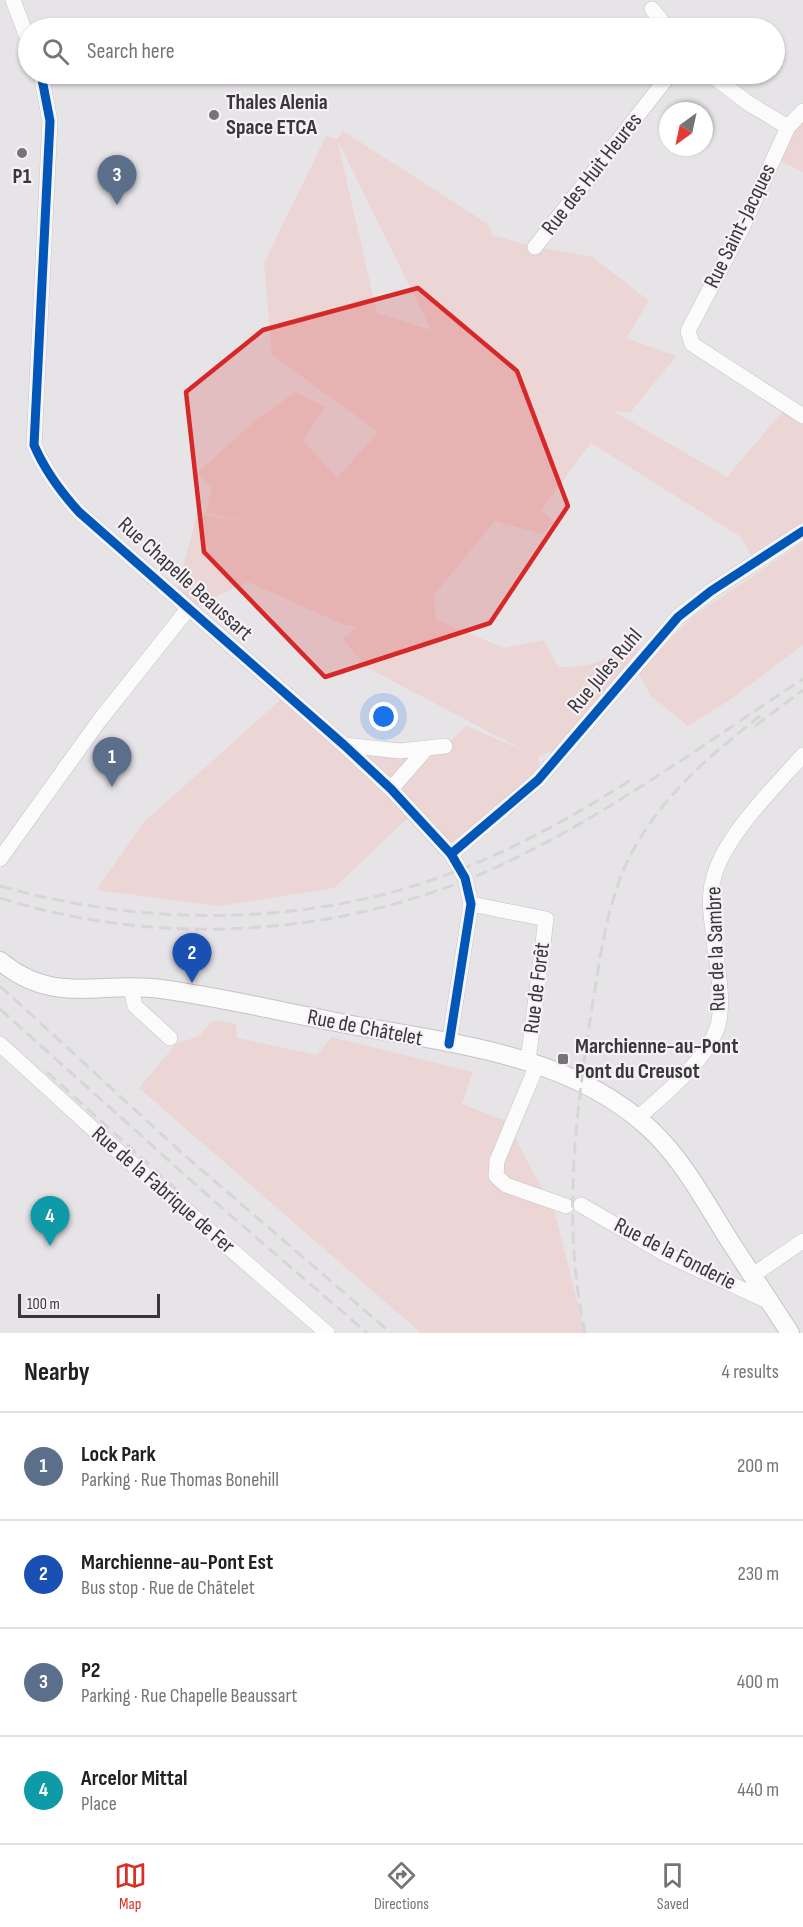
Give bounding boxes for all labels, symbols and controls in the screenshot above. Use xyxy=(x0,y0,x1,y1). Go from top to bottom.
search box xyxy=(18,18,785,84)
icon: search xyxy=(39,35,72,68)
text: Search here xyxy=(87,38,174,65)
place label: Thales Alenia Space ETCA xyxy=(226,89,328,141)
north arrow xyxy=(659,102,713,156)
street label: Rue des Huit Heures xyxy=(536,107,648,241)
marker: Thales Alenia Space ETCA xyxy=(207,108,221,122)
marker: P1 xyxy=(15,146,29,160)
pin: 3 xyxy=(98,156,136,205)
street label: Rue Saint-Jacques xyxy=(698,159,782,293)
place label: P1 xyxy=(13,163,32,190)
street label: Rue Chapelle Beaussart xyxy=(112,511,258,647)
street label: Rue Jules Ruhl xyxy=(562,623,648,719)
your location xyxy=(369,702,398,731)
pin: 1 xyxy=(92,738,132,787)
street label: Rue de la Sambre xyxy=(700,886,732,1012)
pin: 2 xyxy=(172,934,212,983)
street label: Rue de Forêt xyxy=(518,941,556,1035)
street label: Rue de Châtelet xyxy=(305,1004,425,1052)
place label: Marchienne-au-Pont Pont du Creusot xyxy=(575,1033,739,1085)
marker: Marchienne-au-Pont Pont du Creusot xyxy=(556,1052,570,1066)
street label: Rue de la Fabrique de Fer xyxy=(86,1121,240,1259)
pin: 4 xyxy=(31,1196,70,1246)
street label: Rue de la Fonderie xyxy=(610,1212,740,1296)
scale bar xyxy=(18,1291,160,1318)
text: 100 m xyxy=(27,1295,60,1314)
text: Nearby xyxy=(24,1357,90,1388)
text: 4 results xyxy=(722,1360,779,1384)
text: Lock Park xyxy=(81,1441,156,1468)
text: 1 xyxy=(40,1454,47,1478)
text: 200 m xyxy=(737,1454,779,1478)
text: Parking · Rue Thomas Bonehill xyxy=(81,1468,279,1492)
text: Marchienne-au-Pont Est xyxy=(81,1549,273,1576)
text: 2 xyxy=(39,1562,48,1586)
text: 230 m xyxy=(737,1562,779,1586)
text: Bus stop · Rue de Châtelet xyxy=(81,1576,255,1600)
text: P2 xyxy=(81,1657,100,1684)
text: 3 xyxy=(39,1670,48,1694)
text: 400 m xyxy=(737,1670,779,1694)
text: Parking · Rue Chapelle Beaussart xyxy=(81,1684,297,1708)
text: Arcelor Mittal xyxy=(81,1765,188,1792)
text: 4 xyxy=(39,1778,48,1802)
text: 440 m xyxy=(737,1778,779,1802)
text: Place xyxy=(81,1792,117,1816)
tab: Map xyxy=(114,1859,147,1914)
tab: Directions xyxy=(374,1859,429,1914)
tab: Saved xyxy=(656,1859,689,1914)

